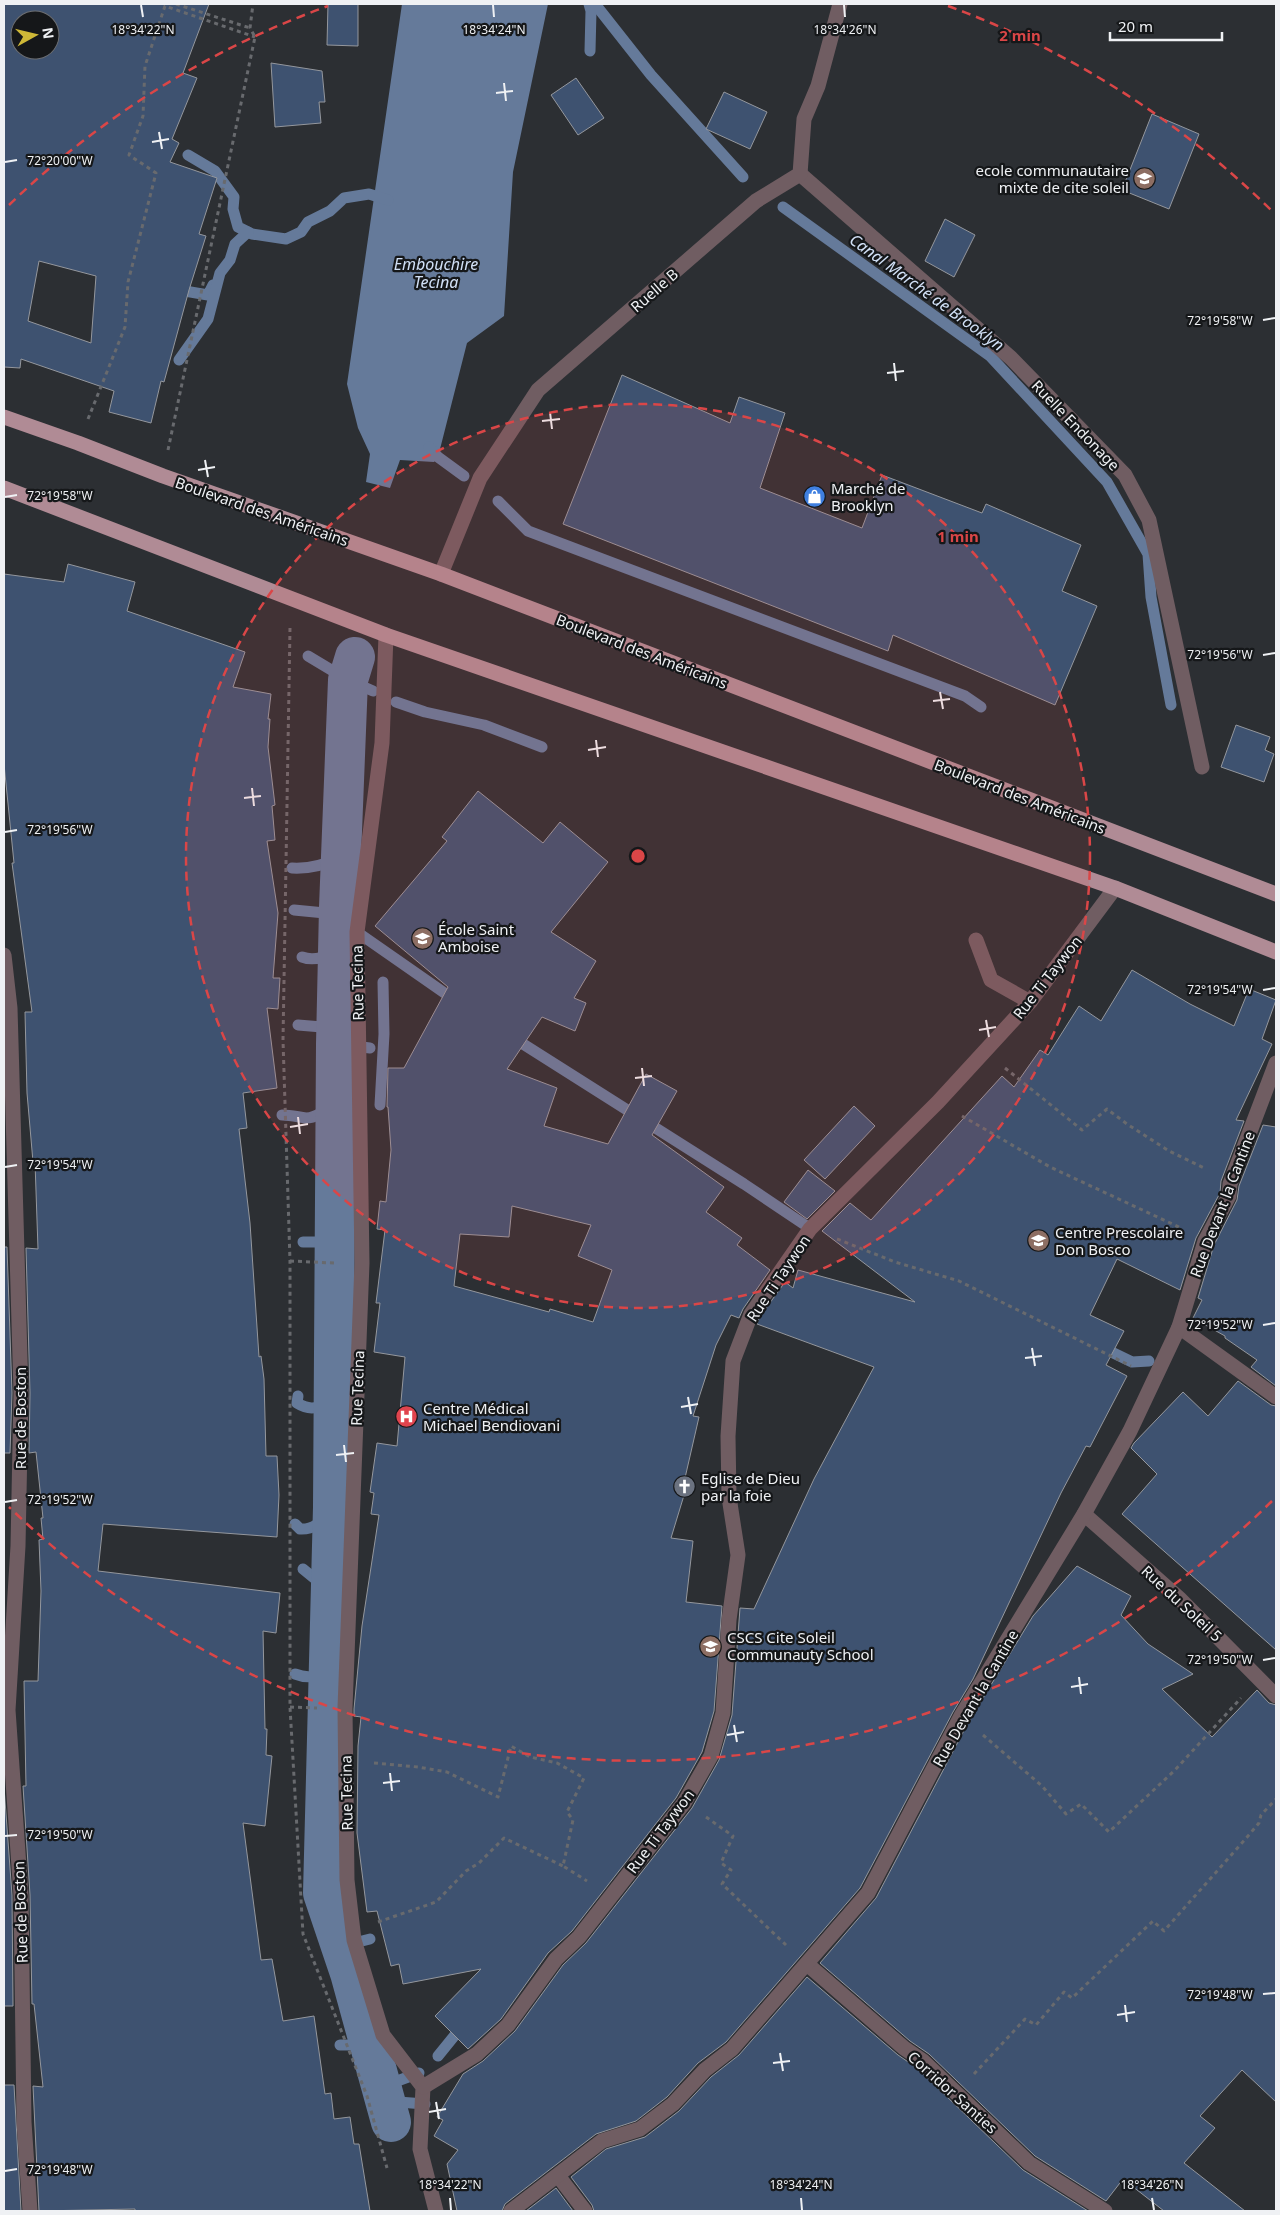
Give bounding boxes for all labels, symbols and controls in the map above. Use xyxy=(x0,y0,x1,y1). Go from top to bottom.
north arrow xyxy=(10,10,60,60)
scale bar xyxy=(1110,10,1222,42)
text: 20 m xyxy=(1118,16,1153,36)
text: 18°34'22"N xyxy=(111,21,175,38)
text: 18°34'24"N xyxy=(462,21,526,38)
text: 18°34'26"N xyxy=(813,21,877,38)
text: 2 min xyxy=(999,25,1041,45)
text: N xyxy=(38,26,59,40)
text: 72°20'00"W xyxy=(27,152,93,169)
place label: ecole communautaire mixte de cite soleil xyxy=(975,160,1129,197)
school or university icon: ecole communautaire mixte de cite soleil xyxy=(1133,167,1157,191)
water label: Canal Marché de Brooklyn xyxy=(845,228,1009,356)
water label: Embouchire Tecina xyxy=(394,253,478,293)
street label: Ruelle B xyxy=(626,264,682,316)
text: 72°19'58"W xyxy=(1187,312,1253,329)
street label: Ruelle Endonage xyxy=(1028,375,1124,475)
street label: Boulevard des Américains xyxy=(173,472,351,550)
place label: Marché de Brooklyn xyxy=(831,478,905,515)
shop icon: Marché de Brooklyn xyxy=(803,485,827,509)
text: 72°19'58"W xyxy=(27,487,93,504)
text: 1 min xyxy=(937,526,979,546)
street label: Boulevard des Américains xyxy=(553,609,731,693)
text: 72°19'56"W xyxy=(1187,646,1253,663)
street label: Boulevard des Américains xyxy=(931,754,1109,838)
text: 72°19'56"W xyxy=(27,821,93,838)
centre of rings xyxy=(629,847,647,865)
place label: École Saint Amboise xyxy=(438,919,515,956)
school or university icon: École Saint Amboise xyxy=(410,926,434,950)
street label: Rue Ti Taywon xyxy=(1008,931,1086,1023)
street label: Rue Tecina xyxy=(346,945,368,1021)
text: 72°19'54"W xyxy=(1187,981,1253,998)
street label: Rue Devant la Cantine xyxy=(1185,1128,1259,1280)
text: 72°19'54"W xyxy=(27,1156,93,1173)
place label: Centre Prescolaire Don Bosco xyxy=(1055,1222,1183,1259)
school or university icon: Centre Prescolaire Don Bosco xyxy=(1027,1229,1051,1253)
street label: Rue Ti Taywon xyxy=(742,1231,814,1325)
text: 72°19'52"W xyxy=(1187,1316,1253,1333)
street label: Rue Tecina xyxy=(346,1350,368,1426)
street label: Rue de Boston xyxy=(10,1367,30,1469)
place label: Centre Médical Michael Bendiovani xyxy=(423,1398,560,1435)
hospital icon: Centre Médical Michael Bendiovani xyxy=(395,1405,419,1429)
place label: Eglise de Dieu par la foie xyxy=(701,1468,800,1505)
church icon: Eglise de Dieu par la foie xyxy=(673,1475,697,1499)
text: 72°19'52"W xyxy=(27,1491,93,1508)
street label: Rue du Soleil 5 xyxy=(1137,1560,1227,1646)
street label: Rue Devant la Cantine xyxy=(928,1626,1022,1770)
place label: CSCS Cite Soleil Communauty School xyxy=(727,1627,874,1664)
school or university icon: CSCS Cite Soleil Communauty School xyxy=(699,1634,723,1658)
text: 72°19'50"W xyxy=(1187,1651,1253,1668)
street label: Rue Tecina xyxy=(335,1755,357,1831)
street label: Rue Ti Taywon xyxy=(622,1785,698,1877)
text: 72°19'50"W xyxy=(27,1826,93,1843)
street label: Rue de Boston xyxy=(8,1861,32,1963)
text: 72°19'48"W xyxy=(1187,1986,1253,2003)
street label: Corridor Santies xyxy=(904,2046,1002,2138)
text: 72°19'48"W xyxy=(27,2161,93,2178)
text: 18°34'22"N xyxy=(418,2176,482,2193)
text: 18°34'24"N xyxy=(769,2176,833,2193)
text: 18°34'26"N xyxy=(1120,2176,1184,2193)

